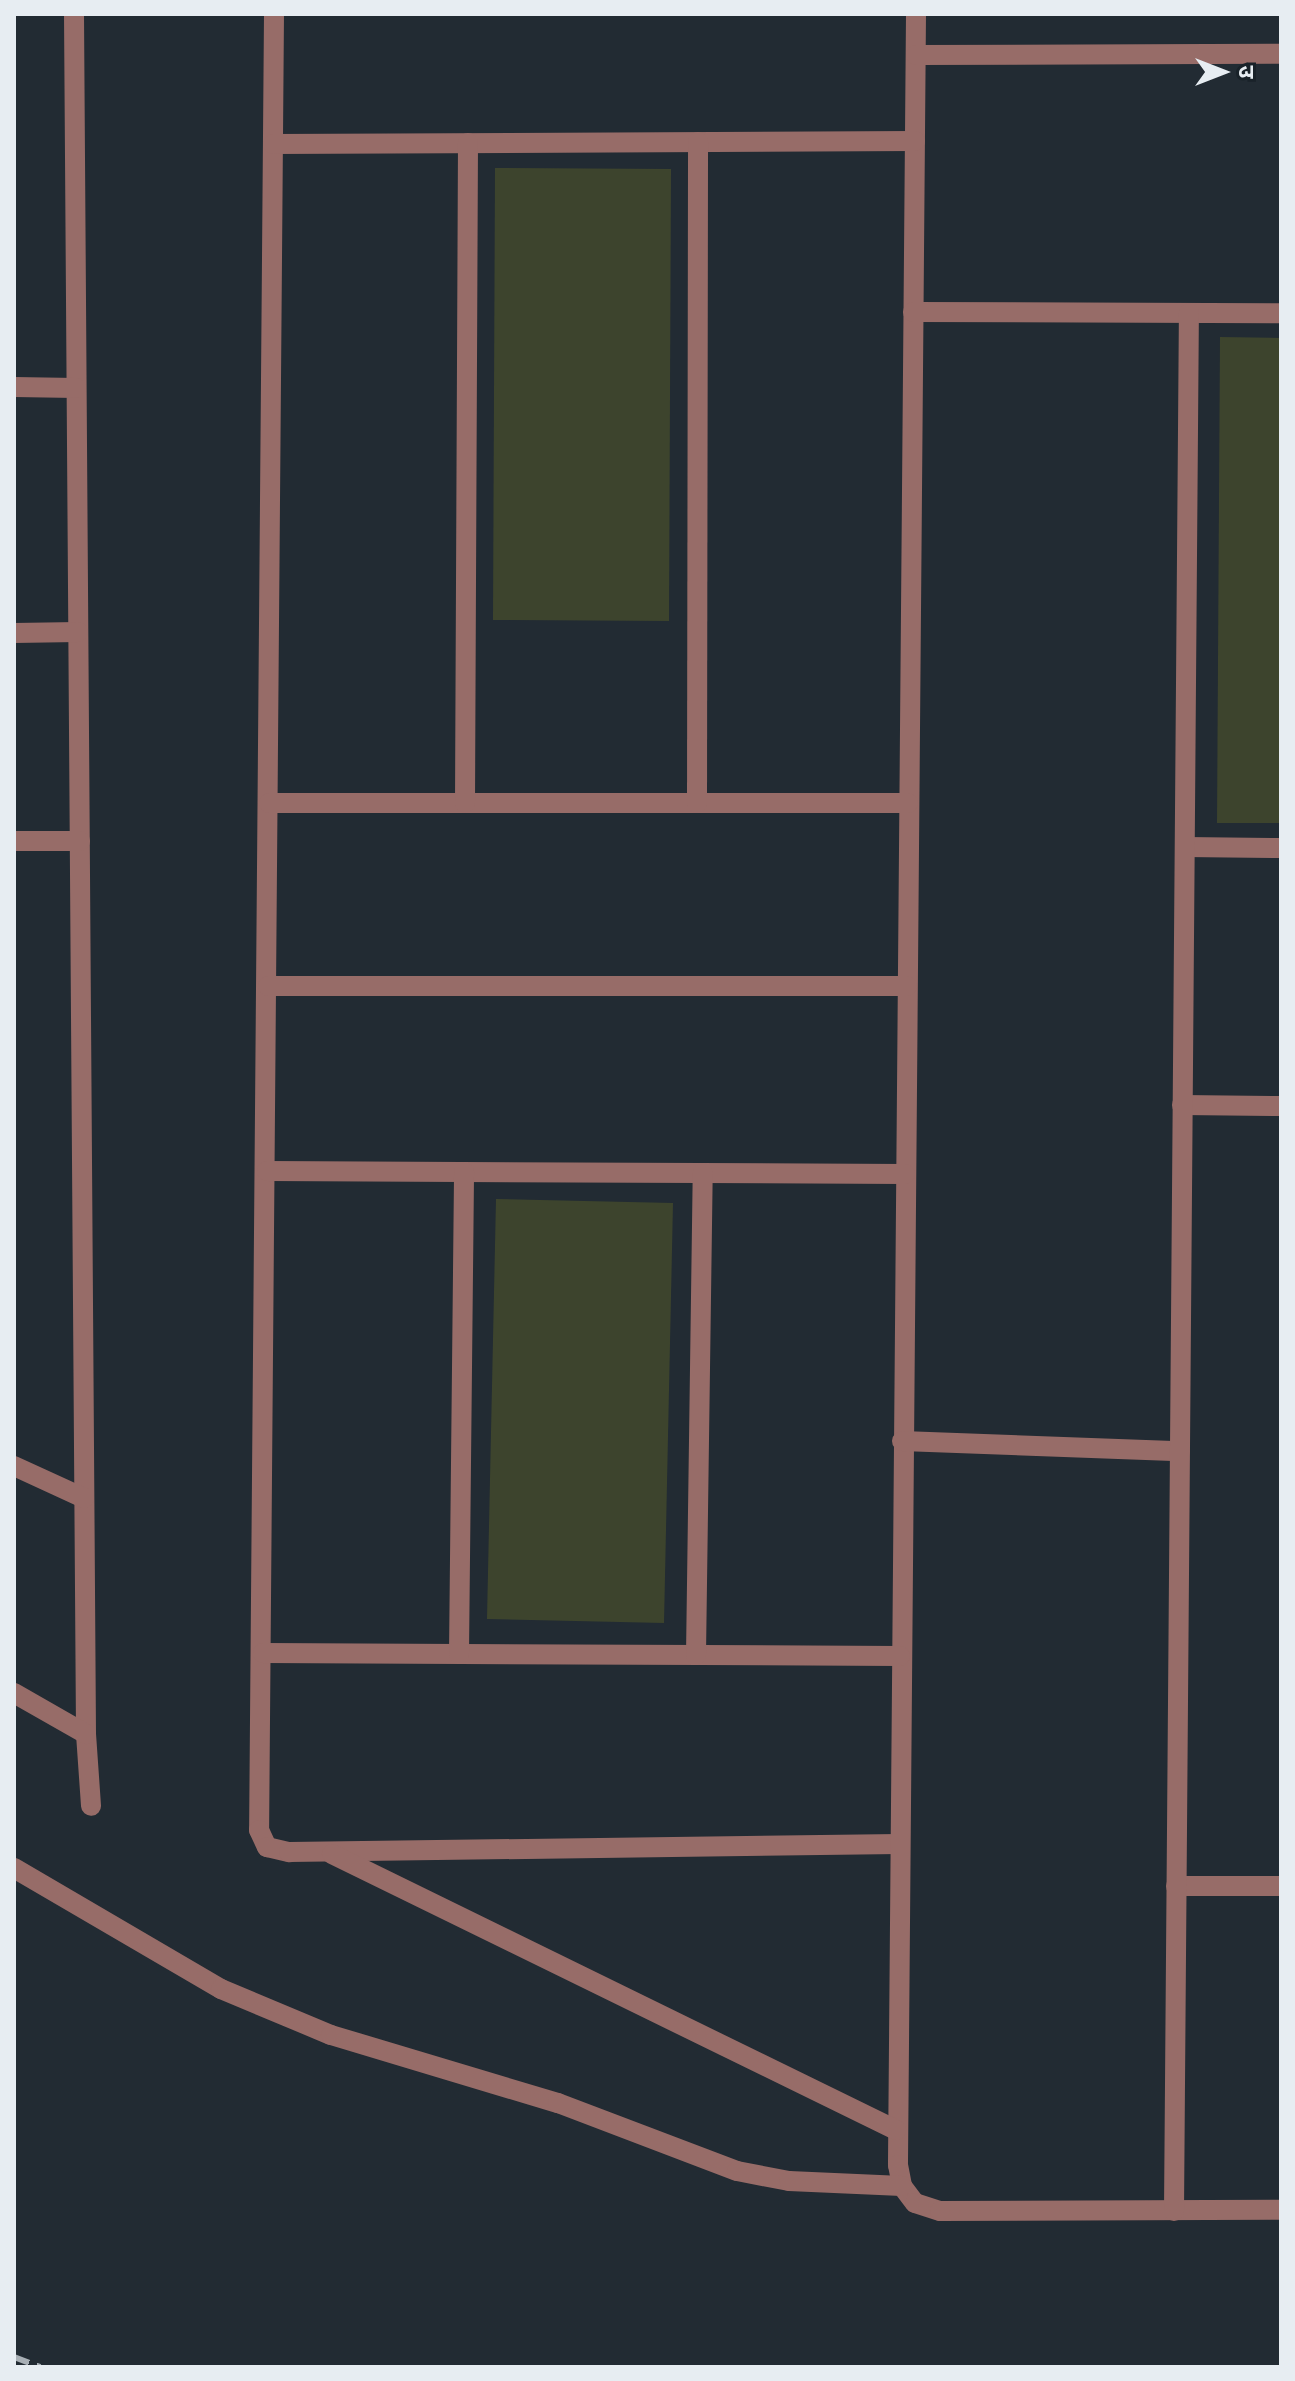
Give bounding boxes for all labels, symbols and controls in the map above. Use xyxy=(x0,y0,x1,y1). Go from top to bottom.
north arrow xyxy=(1183,32,1263,112)
text: उ xyxy=(1233,66,1261,78)

